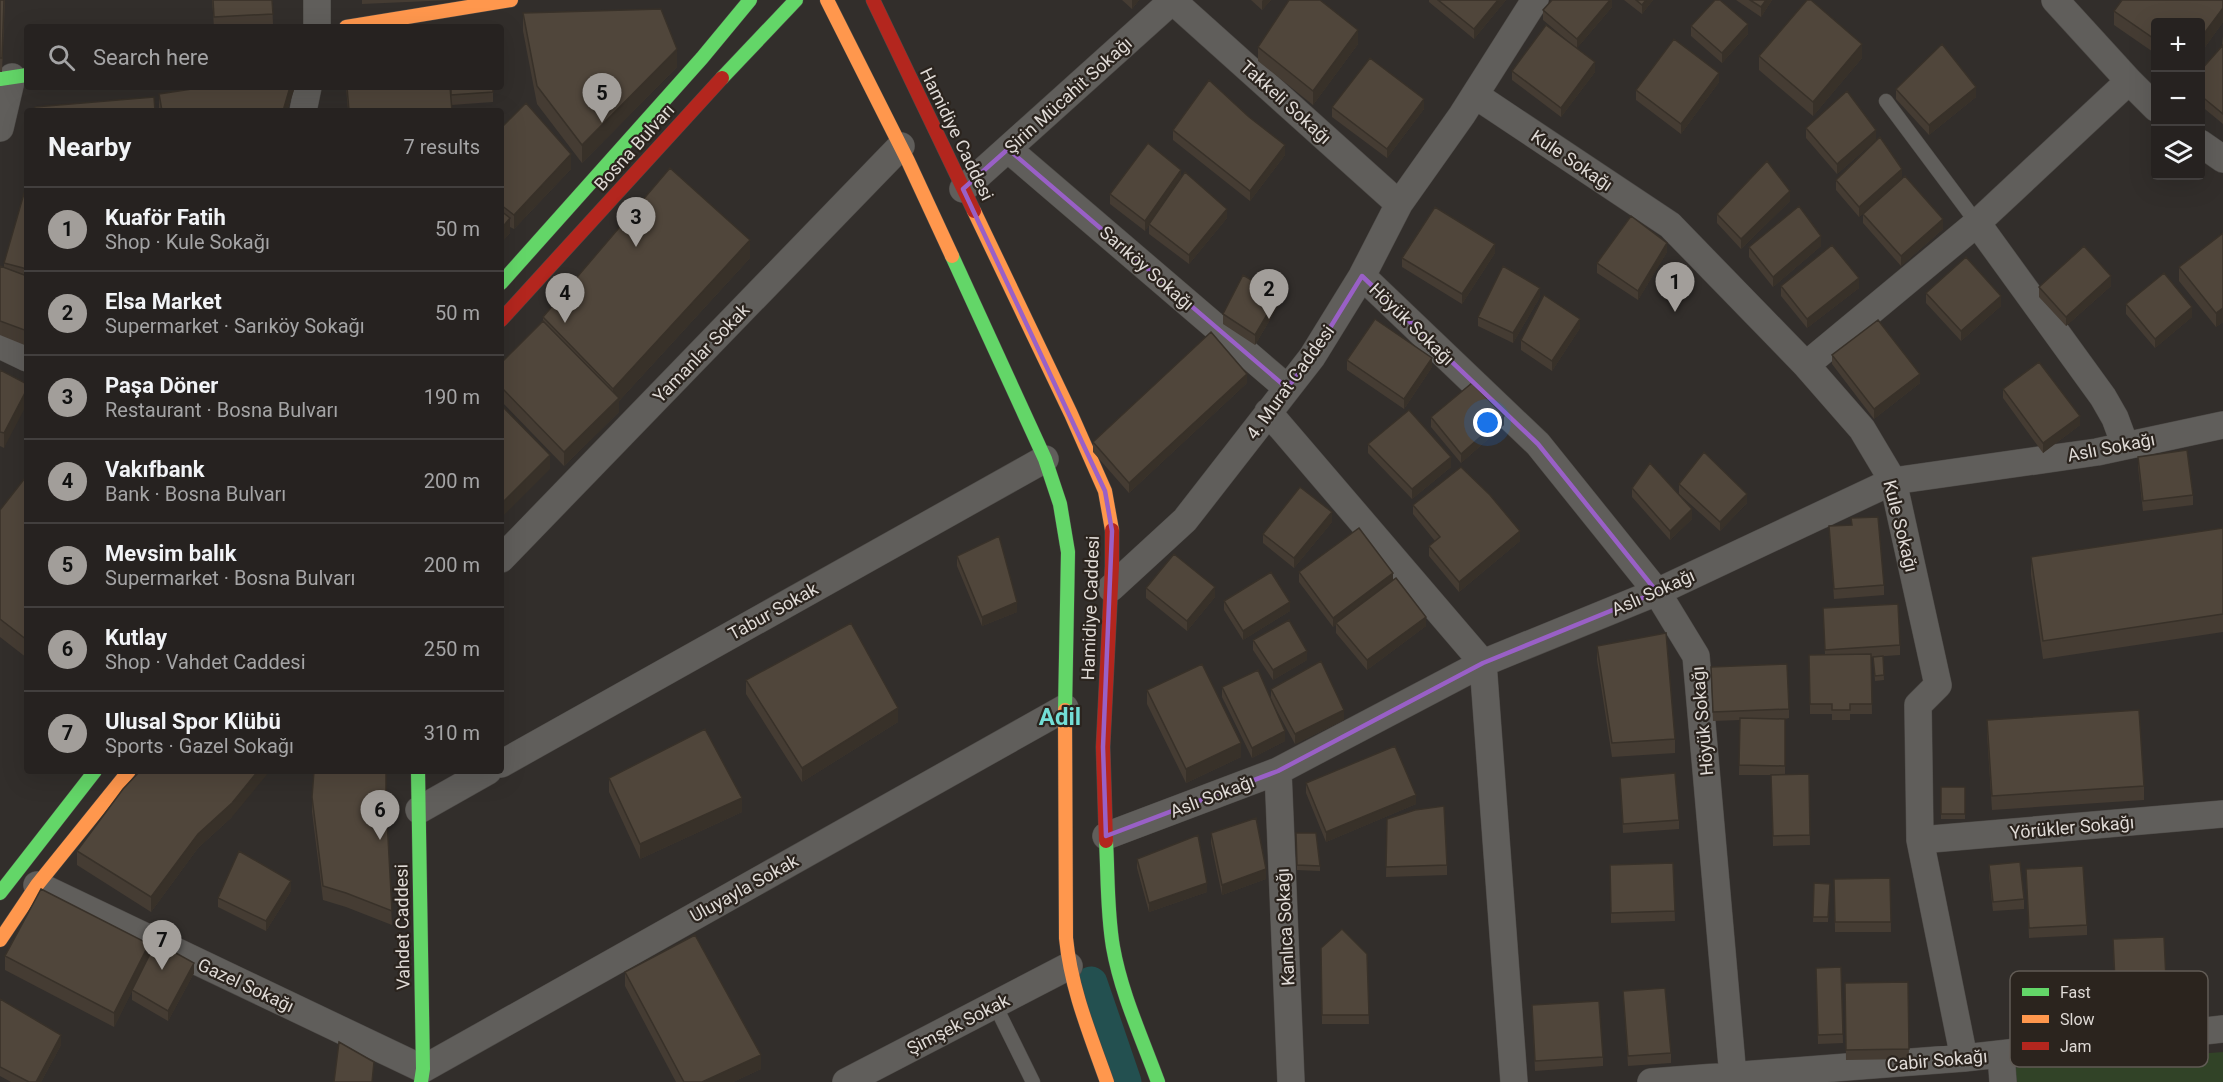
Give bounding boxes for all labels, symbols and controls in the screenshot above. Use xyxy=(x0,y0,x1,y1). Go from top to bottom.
map controls xyxy=(2151,18,2205,180)
button: + xyxy=(2151,18,2205,72)
search box xyxy=(24,24,504,90)
street label: Şirin Mücahit Sokağı xyxy=(1000,32,1136,158)
icon: search xyxy=(45,41,78,74)
text: Search here xyxy=(93,45,209,70)
street label: Takkeli Sokağı xyxy=(1236,56,1336,148)
street label: Hamidiye Caddesi xyxy=(916,64,998,204)
button: − xyxy=(2151,72,2205,126)
pin: 5 xyxy=(582,74,622,123)
street label: Bosna Bulvarı xyxy=(590,99,678,195)
street label: Kule Sokağı xyxy=(1527,125,1617,195)
button: layers xyxy=(2151,126,2205,180)
text: Nearby xyxy=(48,132,131,162)
text: 7 results xyxy=(404,135,480,159)
pin: 3 xyxy=(616,198,656,247)
text: Kuaför Fatih xyxy=(105,205,226,230)
text: 1 xyxy=(62,217,73,241)
text: 50 m xyxy=(435,217,480,241)
street label: Sarıköy Sokağı xyxy=(1096,221,1198,315)
text: Shop · Kule Sokağı xyxy=(105,230,270,254)
pin: 1 xyxy=(1656,262,1694,312)
pin: 2 xyxy=(1250,270,1288,319)
pin: 4 xyxy=(546,274,584,323)
street label: Höyük Sokağı xyxy=(1365,278,1459,370)
text: Elsa Market xyxy=(105,289,222,314)
street label: Yamanlar Sokak xyxy=(649,299,754,407)
text: 2 xyxy=(62,301,73,325)
text: 50 m xyxy=(435,301,480,325)
text: Supermarket · Sarıköy Sokağı xyxy=(105,314,365,338)
street label: 4. Murat Caddesi xyxy=(1242,321,1338,443)
text: Paşa Döner xyxy=(105,373,218,398)
text: 3 xyxy=(62,385,73,409)
text: 190 m xyxy=(424,385,480,409)
text: Restaurant · Bosna Bulvarı xyxy=(105,398,338,422)
your location xyxy=(1473,408,1502,437)
street label: Aslı Sokağı xyxy=(2065,428,2157,466)
text: Vakıfbank xyxy=(105,457,205,482)
text: 4 xyxy=(62,469,73,493)
text: 200 m xyxy=(424,469,480,493)
street label: Kule Sokağı xyxy=(1879,478,1923,574)
text: Bank · Bosna Bulvarı xyxy=(105,482,286,506)
street label: Hamidiye Caddesi xyxy=(1077,535,1103,681)
text: Mevsim balık xyxy=(105,541,237,566)
text: 5 xyxy=(62,553,73,577)
text: 200 m xyxy=(424,553,480,577)
street label: Aslı Sokağı xyxy=(1608,564,1698,620)
text: Supermarket · Bosna Bulvarı xyxy=(105,566,356,590)
street label: Tabur Sokak xyxy=(725,577,822,644)
text: Kutlay xyxy=(105,625,167,650)
text: 6 xyxy=(62,637,73,661)
text: 250 m xyxy=(424,637,480,661)
text: Shop · Vahdet Caddesi xyxy=(105,650,306,674)
street label: Höyük Sokağı xyxy=(1687,666,1717,776)
district label: Adil xyxy=(1039,703,1081,731)
text: Ulusal Spor Klübü xyxy=(105,709,281,734)
text: 7 xyxy=(62,721,73,745)
text: 310 m xyxy=(424,721,480,745)
text: Sports · Gazel Sokağı xyxy=(105,734,294,758)
street label: Aslı Sokağı xyxy=(1167,770,1257,822)
pin: 6 xyxy=(360,790,400,840)
street label: Yörükler Sokağı xyxy=(2009,811,2135,843)
street label: Uluyayla Sokak xyxy=(686,849,802,926)
street label: Vahdet Caddesi xyxy=(390,864,414,990)
street label: Kanlıca Sokağı xyxy=(1271,868,1299,986)
pin: 7 xyxy=(142,920,182,970)
street label: Gazel Sokağı xyxy=(195,954,297,1016)
legend xyxy=(2010,971,2208,1067)
text: Fast xyxy=(2060,983,2091,1002)
street label: Şimşek Sokak xyxy=(903,989,1014,1059)
text: Slow xyxy=(2060,1010,2095,1029)
text: Jam xyxy=(2060,1037,2092,1056)
street label: Cabir Sokağı xyxy=(1886,1045,1988,1075)

